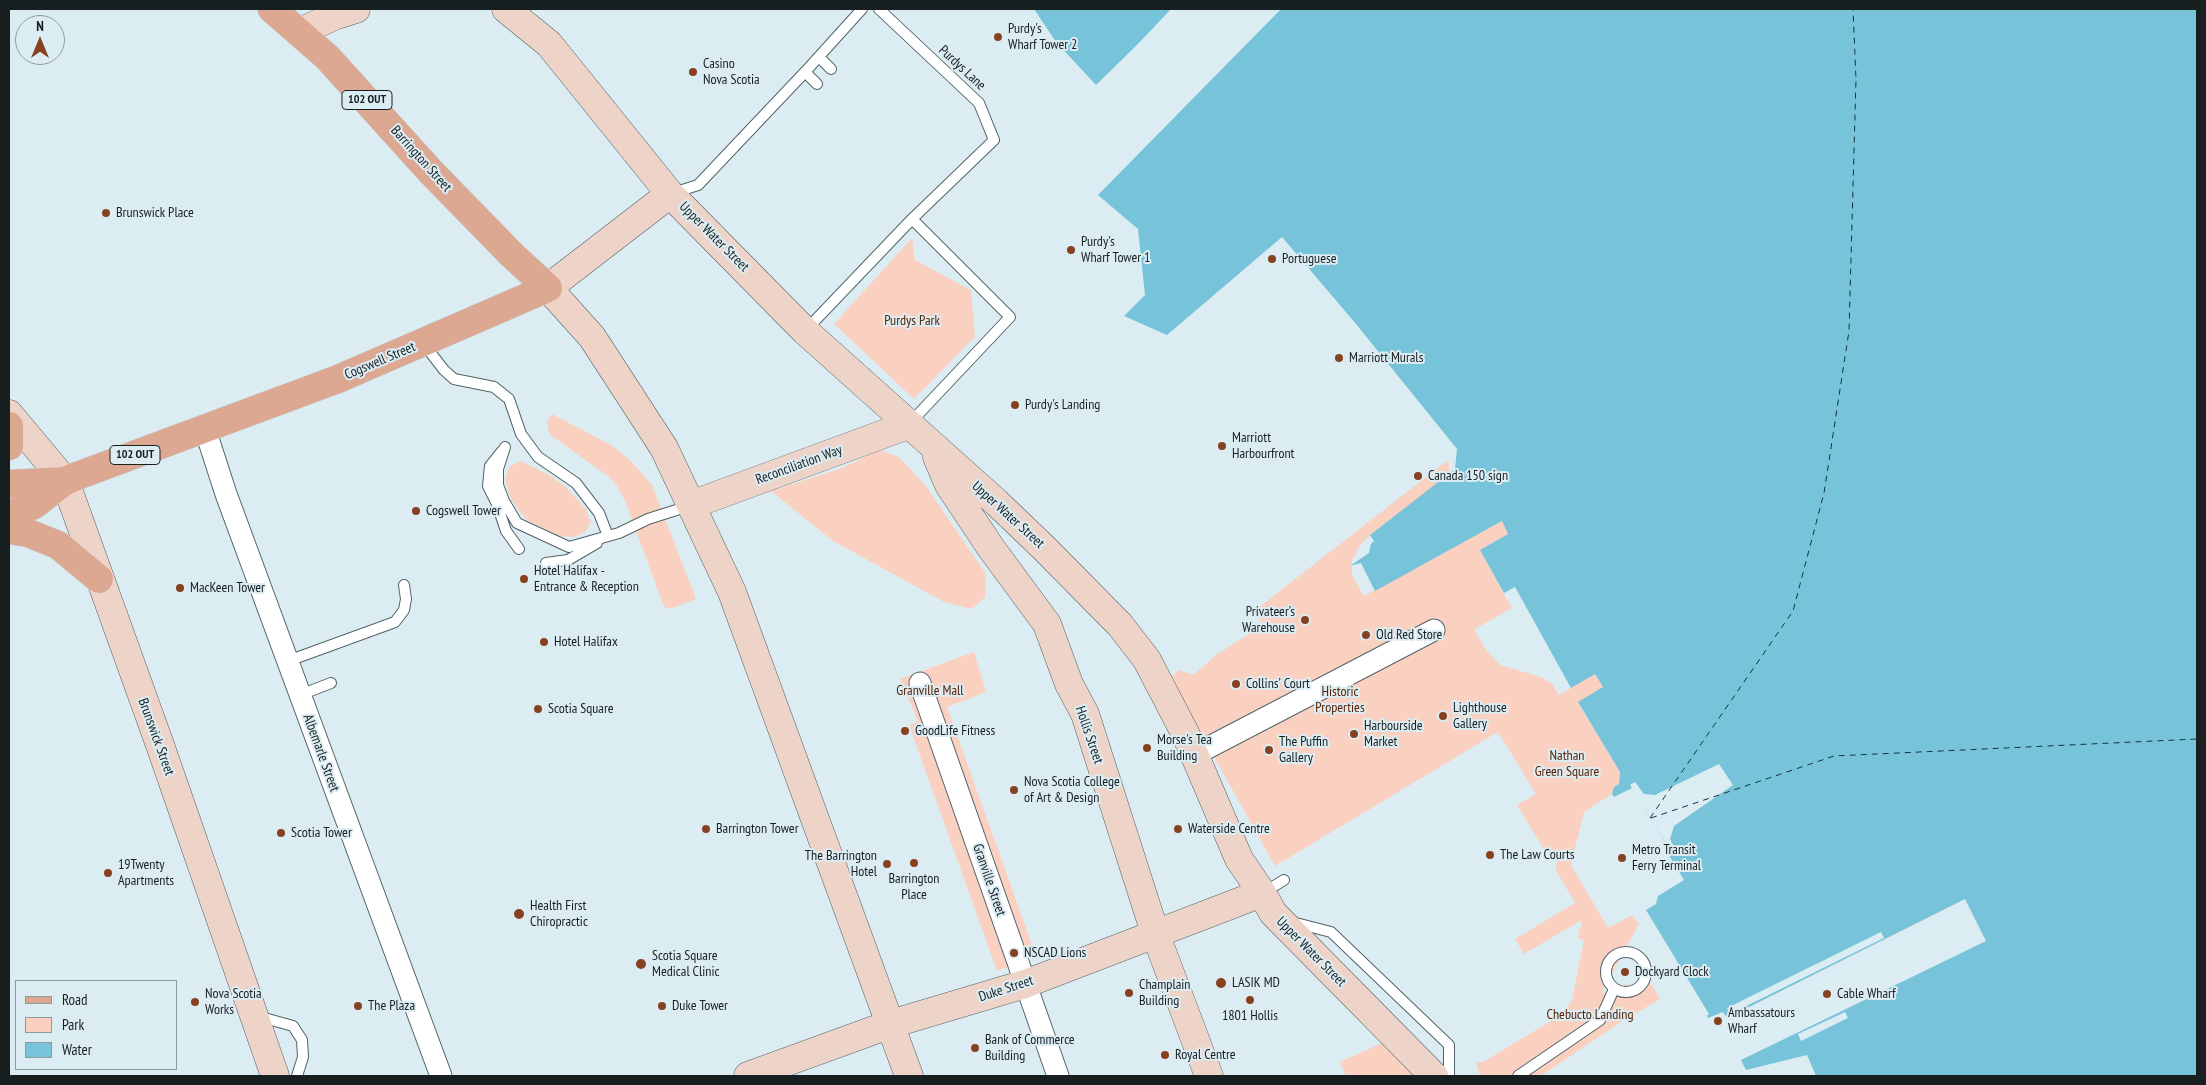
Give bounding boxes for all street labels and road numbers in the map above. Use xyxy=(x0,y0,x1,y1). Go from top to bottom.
street label: Purdys Lane xyxy=(935,42,989,94)
road number: 102 OUT xyxy=(342,90,392,110)
street label: Barrington Street xyxy=(387,123,455,195)
street label: Upper Water Street xyxy=(676,199,752,275)
street label: Cogswell Street xyxy=(342,339,418,383)
street label: Reconciliation Way xyxy=(754,442,844,488)
road number: 102 OUT xyxy=(110,446,160,464)
street label: Upper Water Street xyxy=(968,478,1048,552)
street label: Brunswick Street xyxy=(134,696,178,778)
street label: Hollis Street xyxy=(1071,704,1107,766)
street label: Albemarle Street xyxy=(299,712,343,794)
street label: Granville Street xyxy=(969,842,1009,918)
street label: Upper Water Street xyxy=(1273,914,1349,990)
street label: Duke Street xyxy=(977,972,1035,1006)

